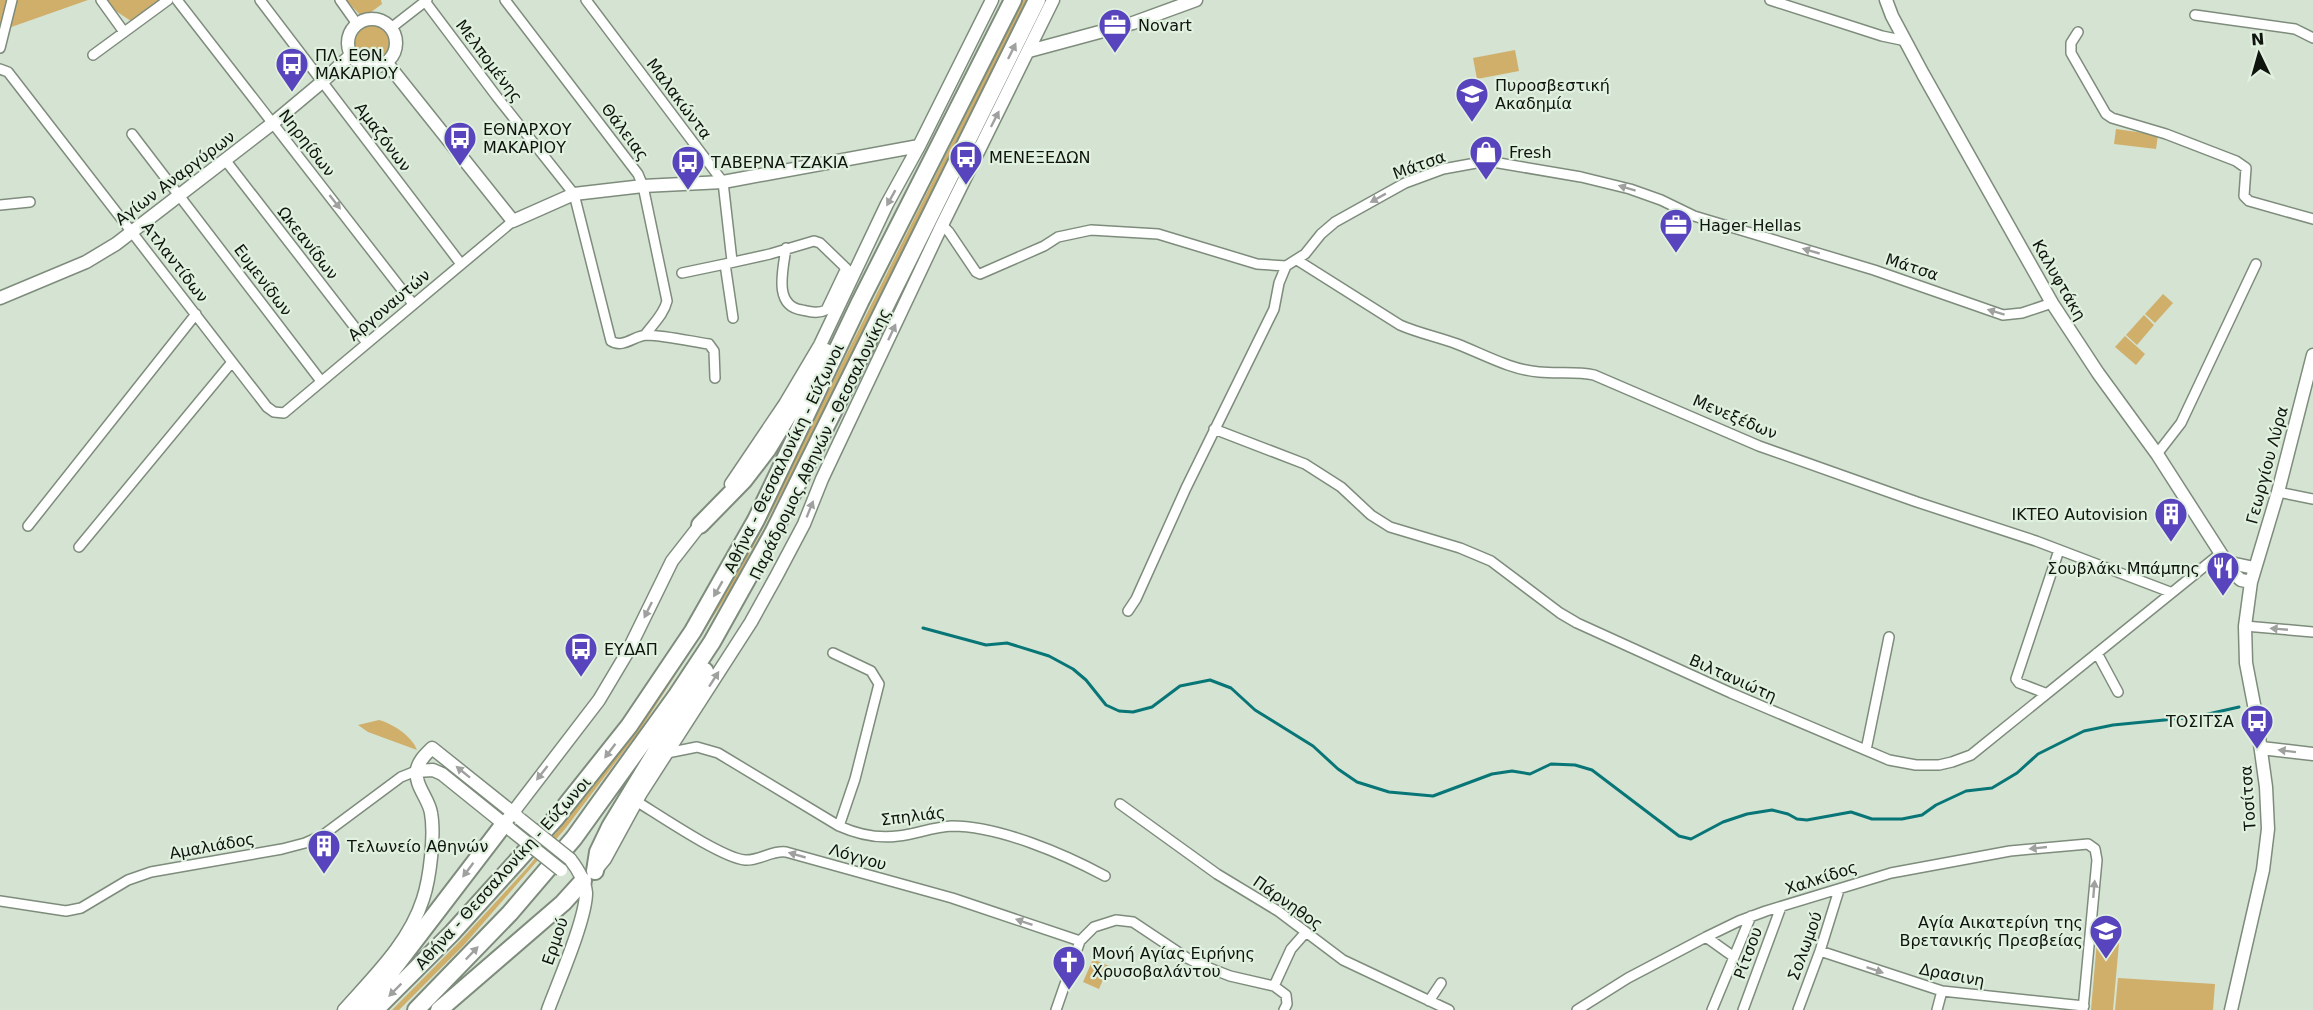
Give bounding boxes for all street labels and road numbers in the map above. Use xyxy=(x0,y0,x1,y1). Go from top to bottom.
street label: Μελπομένης xyxy=(452,16,526,106)
street label: Μαλακώντα xyxy=(642,55,716,143)
street label: Αμαζόνων xyxy=(351,99,415,175)
street label: Θάλειας xyxy=(597,100,653,164)
street label: Νηρηίδων xyxy=(275,106,339,180)
street label: Αγίων Αναργύρων xyxy=(111,127,239,229)
street label: Μάτσα xyxy=(1390,147,1448,183)
street label: Ωκεανίδων xyxy=(274,203,342,283)
street label: Ατλαντίδων xyxy=(138,218,212,306)
street label: Καλυφτάκη xyxy=(2028,236,2090,324)
street label: Ευμενίδων xyxy=(230,240,296,320)
street label: Μάτσα xyxy=(1883,250,1941,284)
street label: Αργοναυτών xyxy=(344,265,434,345)
street label: Παράδρομος Αθηνών - Θεσσαλονίκης xyxy=(746,305,894,583)
street label: Αθήνα - Θεσσαλονίκη - Εύζωνοι xyxy=(720,340,848,576)
street label: Μενεξέδων xyxy=(1690,391,1780,443)
street label: Γεωργίου Λύρα xyxy=(2242,404,2292,526)
street label: Βιλτανιώτη xyxy=(1686,650,1780,706)
street label: Τοσίτσα xyxy=(2236,765,2260,832)
street label: Αθήνα - Θεσσαλονίκη - Εύζωνοι xyxy=(411,773,595,973)
street label: Σπηλιάς xyxy=(880,803,946,829)
street label: Αμαλιάδος xyxy=(168,829,256,863)
street label: Λόγγου xyxy=(827,840,889,874)
street label: Χαλκίδος xyxy=(1782,857,1860,899)
street label: Πάρνηθος xyxy=(1249,872,1327,934)
street label: Σολωμού xyxy=(1784,909,1826,983)
street label: Ερμού xyxy=(538,915,572,967)
street label: Ρίτσου xyxy=(1730,924,1766,982)
street label: Δρασινη xyxy=(1918,959,1986,991)

